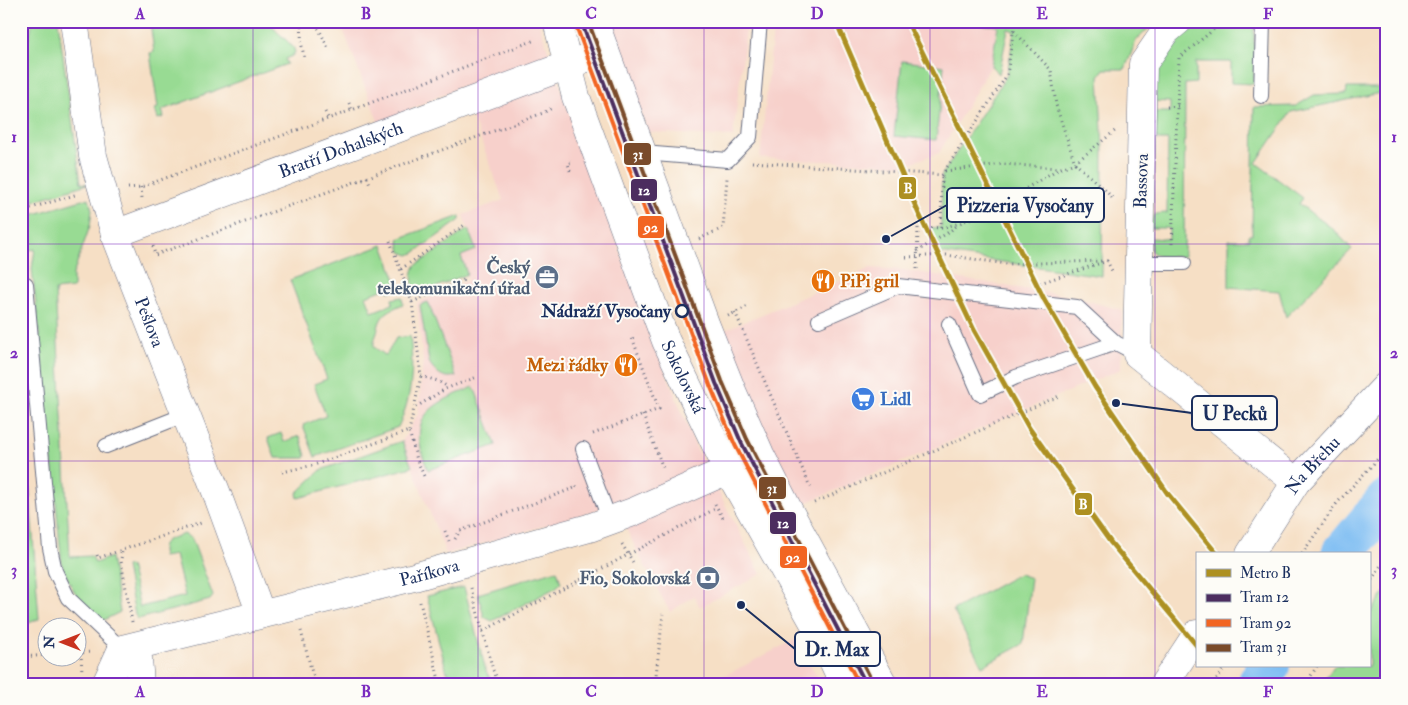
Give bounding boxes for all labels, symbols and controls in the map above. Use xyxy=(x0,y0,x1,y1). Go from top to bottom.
text: A xyxy=(134,4,146,24)
text: B xyxy=(361,4,371,24)
text: C xyxy=(585,4,597,24)
text: D xyxy=(810,4,824,24)
text: E xyxy=(1036,4,1048,24)
text: F xyxy=(1263,4,1273,24)
street label: Bratří Dohalských xyxy=(276,116,407,184)
text: 1 xyxy=(11,127,17,147)
text: 1 xyxy=(1391,127,1397,147)
line badge: 31 xyxy=(623,142,652,166)
text: 31 xyxy=(633,146,643,163)
street label: Bassova xyxy=(1129,152,1154,209)
line badge: B xyxy=(898,176,917,200)
line badge: 12 xyxy=(630,178,658,202)
text: B xyxy=(903,180,913,197)
text: 12 xyxy=(638,182,650,199)
callout: Pizzeria Vysočany xyxy=(947,188,1104,222)
text: Pizzeria Vysočany xyxy=(957,194,1094,219)
line badge: 92 xyxy=(637,215,665,239)
text: 92 xyxy=(642,219,658,236)
place label: Český telekomunikační úřad xyxy=(377,255,531,300)
office icon: Český telekomunikační úřad xyxy=(534,264,560,290)
restaurant icon: PiPi gril xyxy=(810,268,836,294)
place label: PiPi gril xyxy=(840,270,900,293)
street label: Pešlova xyxy=(129,294,169,351)
place label: Nádraží Vysočany xyxy=(540,300,672,323)
marker: Nádraží Vysočany xyxy=(675,304,689,318)
street label: Sokolovská xyxy=(655,337,710,418)
text: 2 xyxy=(10,343,18,363)
text: 2 xyxy=(1390,343,1398,363)
restaurant icon: Mezi řádky xyxy=(613,352,639,378)
place label: Mezi řádky xyxy=(526,354,609,377)
supermarket icon: Lidl xyxy=(850,386,876,412)
place label: Lidl xyxy=(880,388,912,411)
callout: U Pecků xyxy=(1192,396,1277,430)
text: U Pecků xyxy=(1203,402,1268,426)
street label: Na Břehu xyxy=(1280,431,1345,499)
line badge: 31 xyxy=(758,476,787,500)
text: 31 xyxy=(767,480,777,497)
line badge: B xyxy=(1074,492,1093,516)
text: B xyxy=(1078,496,1088,513)
line badge: 12 xyxy=(769,511,797,535)
text: 12 xyxy=(777,515,789,532)
line badge: 92 xyxy=(779,545,808,569)
text: 92 xyxy=(784,549,800,566)
legend xyxy=(1196,552,1370,668)
street label: Paříkova xyxy=(397,554,462,592)
text: 3 xyxy=(11,560,17,580)
text: 3 xyxy=(1391,560,1397,580)
text: Metro B xyxy=(1240,564,1291,583)
bank icon: Fio, Sokolovská xyxy=(695,565,721,591)
place label: Fio, Sokolovská xyxy=(579,567,691,590)
text: Tram 12 xyxy=(1240,588,1289,607)
text: Tram 92 xyxy=(1240,614,1292,633)
north arrow xyxy=(38,618,88,668)
callout: Dr. Max xyxy=(795,632,880,666)
text: N xyxy=(41,635,58,649)
text: Dr. Max xyxy=(805,638,870,662)
text: Tram 31 xyxy=(1240,638,1287,657)
text: A xyxy=(134,682,146,702)
text: B xyxy=(361,682,371,702)
text: C xyxy=(585,682,597,702)
text: D xyxy=(810,682,824,702)
text: E xyxy=(1036,682,1048,702)
text: F xyxy=(1263,682,1273,702)

